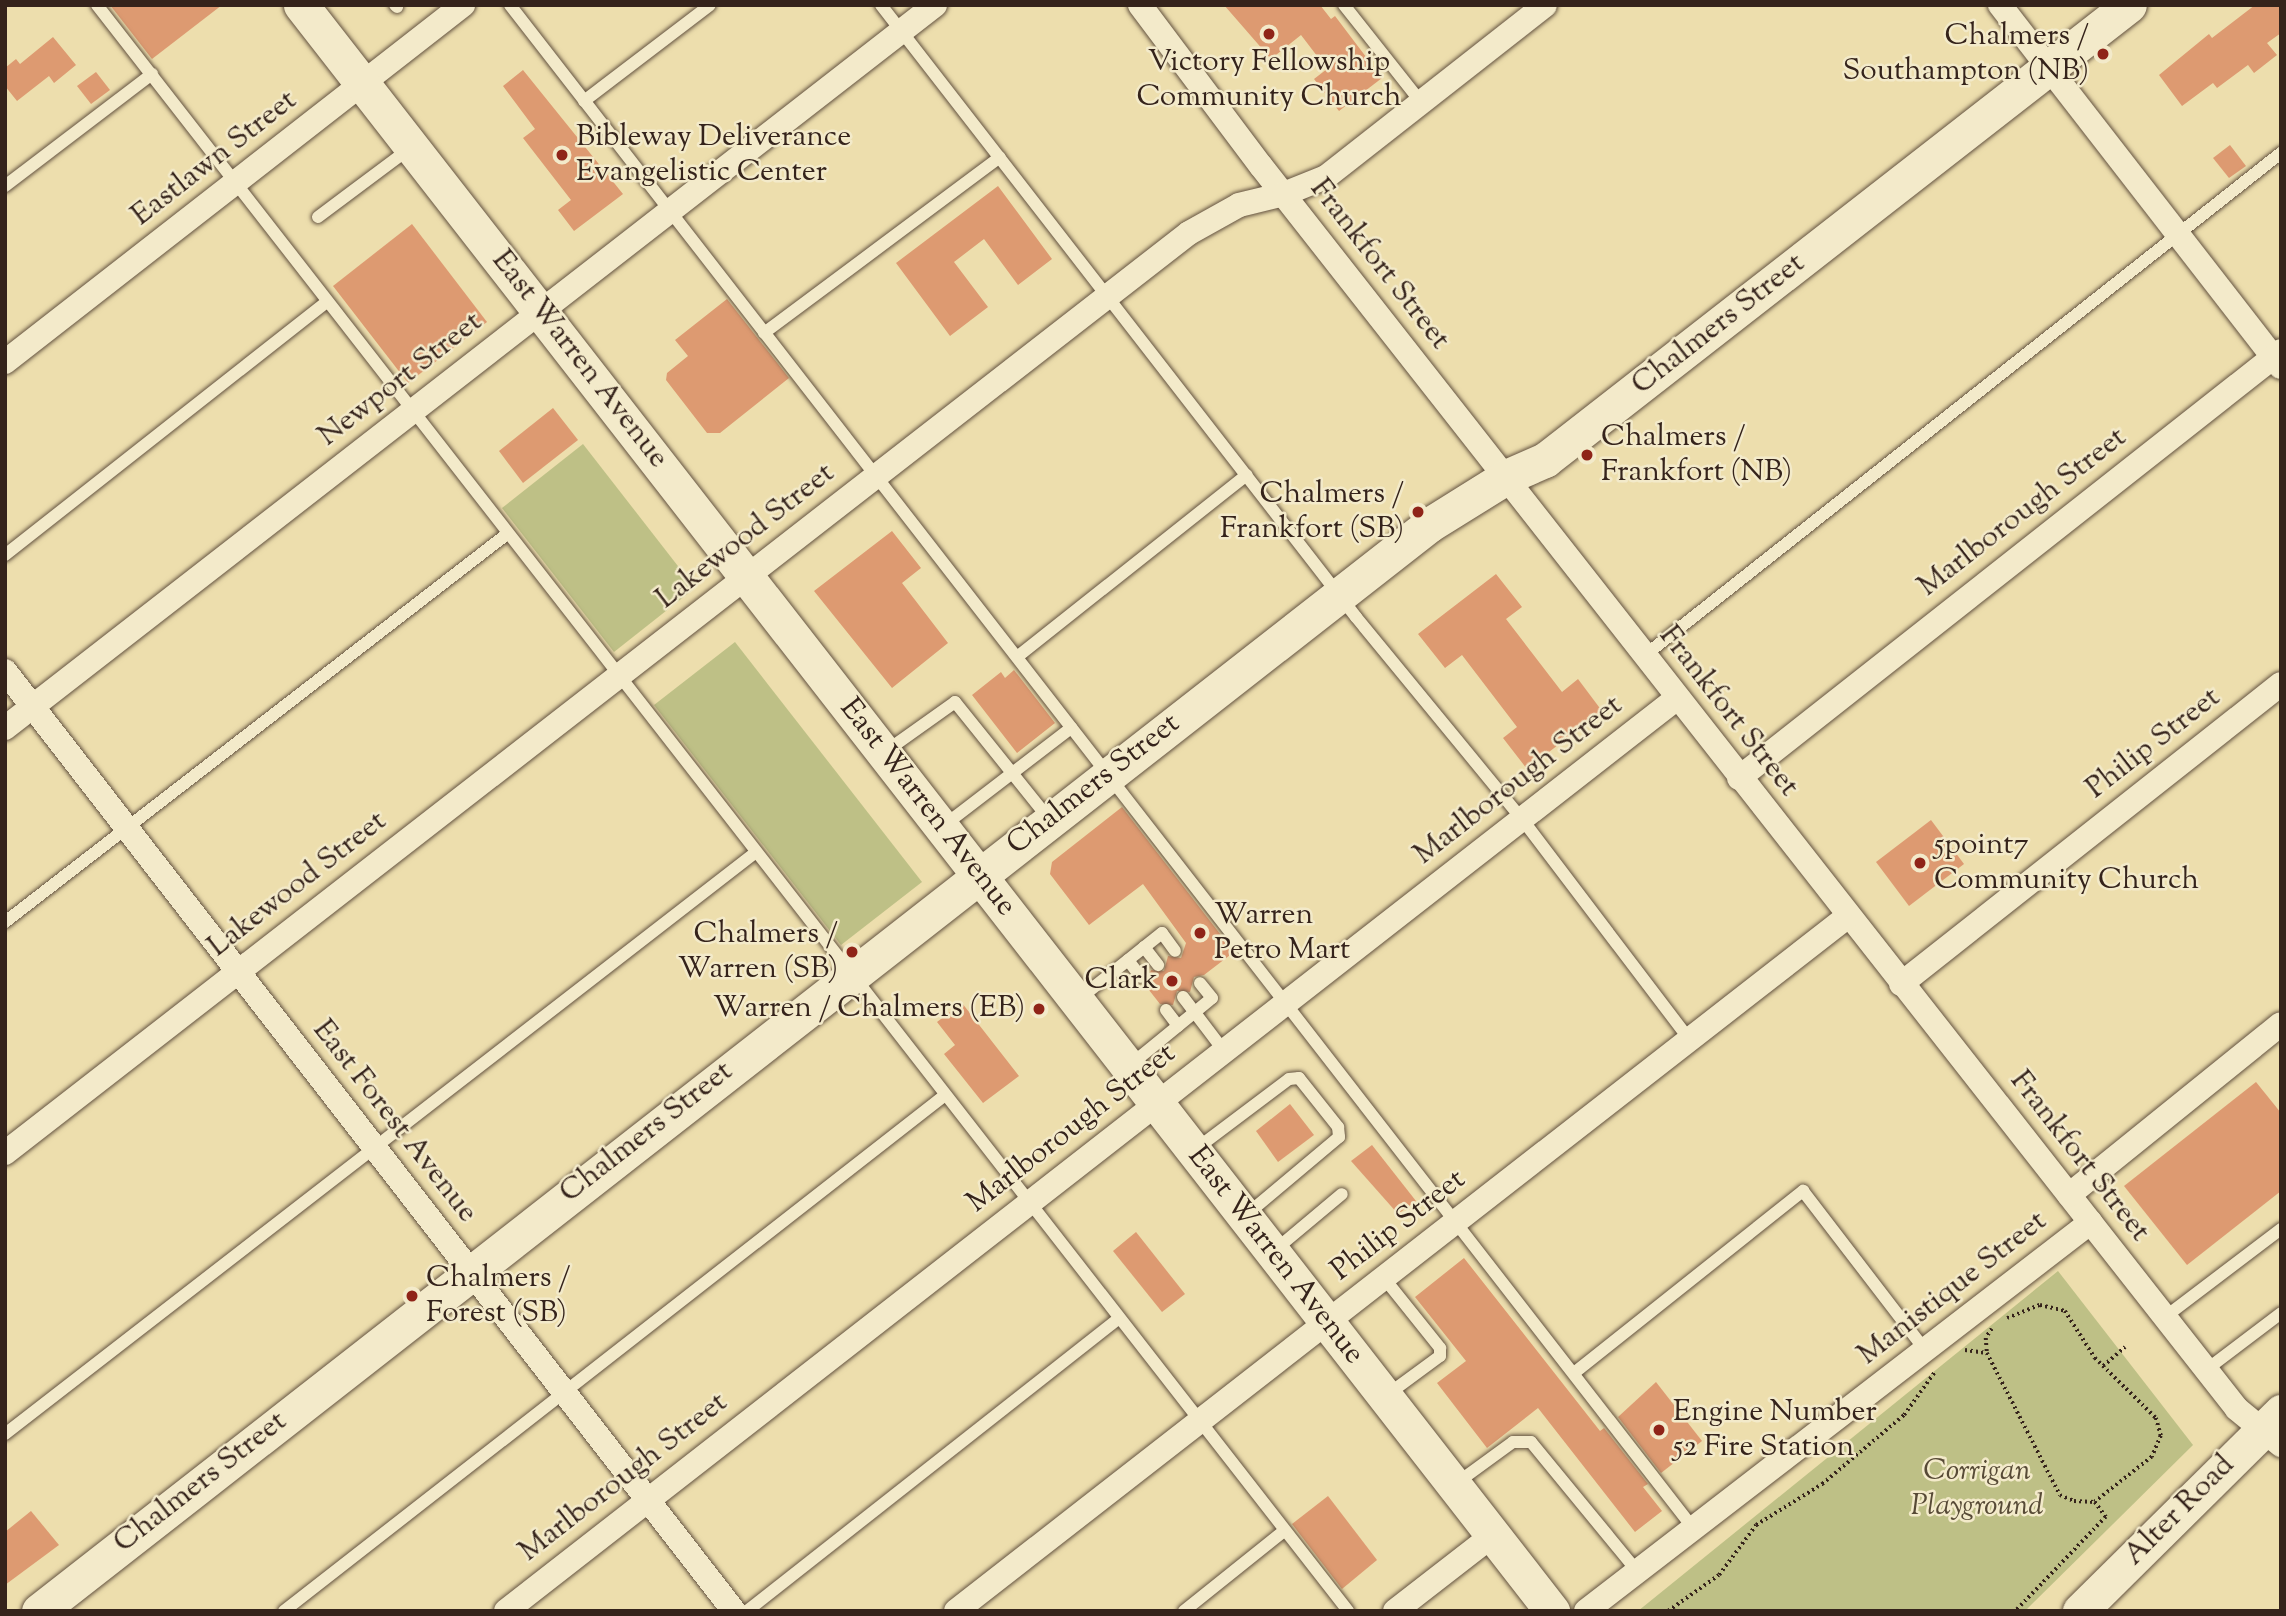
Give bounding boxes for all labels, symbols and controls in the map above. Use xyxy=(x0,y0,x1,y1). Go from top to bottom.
place label: Chalmers / Southampton (NB) xyxy=(1842,19,2089,90)
marker: Victory Fellowship Community Church xyxy=(1261,26,1277,42)
place label: Victory Fellowship Community Church xyxy=(1136,45,1402,116)
marker: Chalmers / Southampton (NB) xyxy=(2095,46,2111,62)
street label: Eastlawn Street xyxy=(125,83,305,235)
place label: Bibleway Deliverance Evangelistic Center xyxy=(576,120,851,190)
marker: Bibleway Deliverance Evangelistic Center xyxy=(554,147,570,163)
street label: Frankfort Street xyxy=(1301,172,1457,358)
street label: East Warren Avenue xyxy=(483,244,675,476)
street label: Chalmers Street xyxy=(1625,246,1813,404)
street label: Newport Street xyxy=(312,305,490,455)
place label: Chalmers / Frankfort (NB) xyxy=(1601,420,1792,490)
street label: Marlborough Street xyxy=(1912,420,2134,606)
marker: Chalmers / Frankfort (NB) xyxy=(1579,447,1595,463)
street label: Lakewood Street xyxy=(650,456,842,618)
place label: Chalmers / Frankfort (SB) xyxy=(1220,477,1404,548)
marker: Chalmers / Frankfort (SB) xyxy=(1410,504,1426,520)
street label: Frankfort Street xyxy=(1650,619,1806,805)
street label: Philip Street xyxy=(2080,680,2228,808)
street label: Marlborough Street xyxy=(1408,688,1630,874)
street label: East Warren Avenue xyxy=(831,692,1023,924)
street label: Chalmers Street xyxy=(1000,706,1188,864)
street label: Lakewood Street xyxy=(202,804,394,966)
place label: 5point7 Community Church xyxy=(1934,828,2199,898)
marker: 5point7 Community Church xyxy=(1912,855,1928,871)
place label: Warren Petro Mart xyxy=(1214,898,1350,968)
place label: Chalmers / Warren (SB) xyxy=(678,917,838,988)
marker: Warren Petro Mart xyxy=(1192,925,1208,941)
marker: Chalmers / Warren (SB) xyxy=(844,944,860,960)
place label: Clark xyxy=(1085,963,1158,999)
marker: Clark xyxy=(1164,973,1180,989)
place label: Warren / Chalmers (EB) xyxy=(713,991,1025,1027)
marker: Warren / Chalmers (EB) xyxy=(1031,1001,1047,1017)
street label: East Forest Avenue xyxy=(304,1014,484,1230)
street label: Marlborough Street xyxy=(961,1036,1183,1222)
street label: Chalmers Street xyxy=(553,1054,741,1212)
street label: Frankfort Street xyxy=(2001,1064,2157,1250)
street label: East Warren Avenue xyxy=(1179,1140,1371,1372)
street label: Philip Street xyxy=(1325,1162,1473,1290)
street label: Manistique Street xyxy=(1851,1204,2055,1374)
place label: Chalmers / Forest (SB) xyxy=(426,1261,570,1332)
marker: Chalmers / Forest (SB) xyxy=(404,1288,420,1304)
street label: Marlborough Street xyxy=(513,1385,735,1571)
place label: Engine Number 52 Fire Station xyxy=(1673,1395,1877,1466)
street label: Chalmers Street xyxy=(107,1404,295,1562)
marker: Engine Number 52 Fire Station xyxy=(1651,1422,1667,1438)
street label: Alter Road xyxy=(2117,1448,2243,1574)
park label: Corrigan Playground xyxy=(1911,1454,2043,1524)

